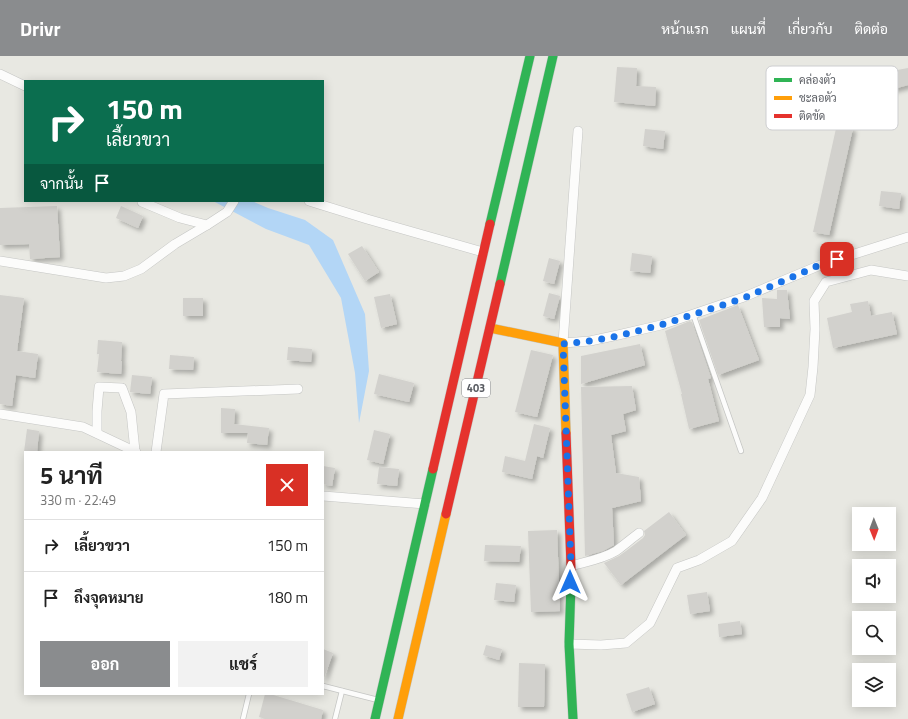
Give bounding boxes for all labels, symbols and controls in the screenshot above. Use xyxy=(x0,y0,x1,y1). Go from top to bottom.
text: Drivr xyxy=(20,14,61,43)
text: หน้าแรก xyxy=(661,18,709,39)
text: แผนที่ xyxy=(731,18,766,39)
text: เกี่ยวกับ xyxy=(788,18,832,39)
text: ติดต่อ xyxy=(854,18,888,39)
legend xyxy=(766,66,898,130)
text: คล่องตัว xyxy=(799,72,836,88)
text: 150 m xyxy=(106,87,183,130)
text: ชะลอตัว xyxy=(799,90,837,106)
icon: right xyxy=(40,96,92,148)
text: ติดขัด xyxy=(799,108,825,124)
text: เลี้ยวขวา xyxy=(106,126,170,153)
text: จากนั้น xyxy=(40,172,83,195)
icon: arrive xyxy=(91,172,113,194)
pin xyxy=(820,242,854,276)
icon: arrive xyxy=(826,248,848,270)
road number: 403 xyxy=(462,379,490,397)
text: 5 นาที xyxy=(40,457,103,493)
button: close xyxy=(266,464,308,506)
text: 330 m · 22:49 xyxy=(40,490,116,510)
north arrow xyxy=(852,507,896,551)
map controls xyxy=(852,507,896,707)
text: เลี้ยวขวา xyxy=(74,534,130,557)
text: 150 m xyxy=(267,534,308,557)
icon: right xyxy=(40,535,62,557)
button: sound xyxy=(852,559,896,603)
position arrow xyxy=(549,561,591,603)
text: ถึงจุดหมาย xyxy=(74,586,144,609)
text: 180 m xyxy=(267,586,308,609)
icon: arrive xyxy=(40,587,62,609)
button: search xyxy=(852,611,896,655)
button: ออก xyxy=(40,641,170,687)
button: แชร์ xyxy=(178,641,308,687)
button: layers xyxy=(852,663,896,707)

